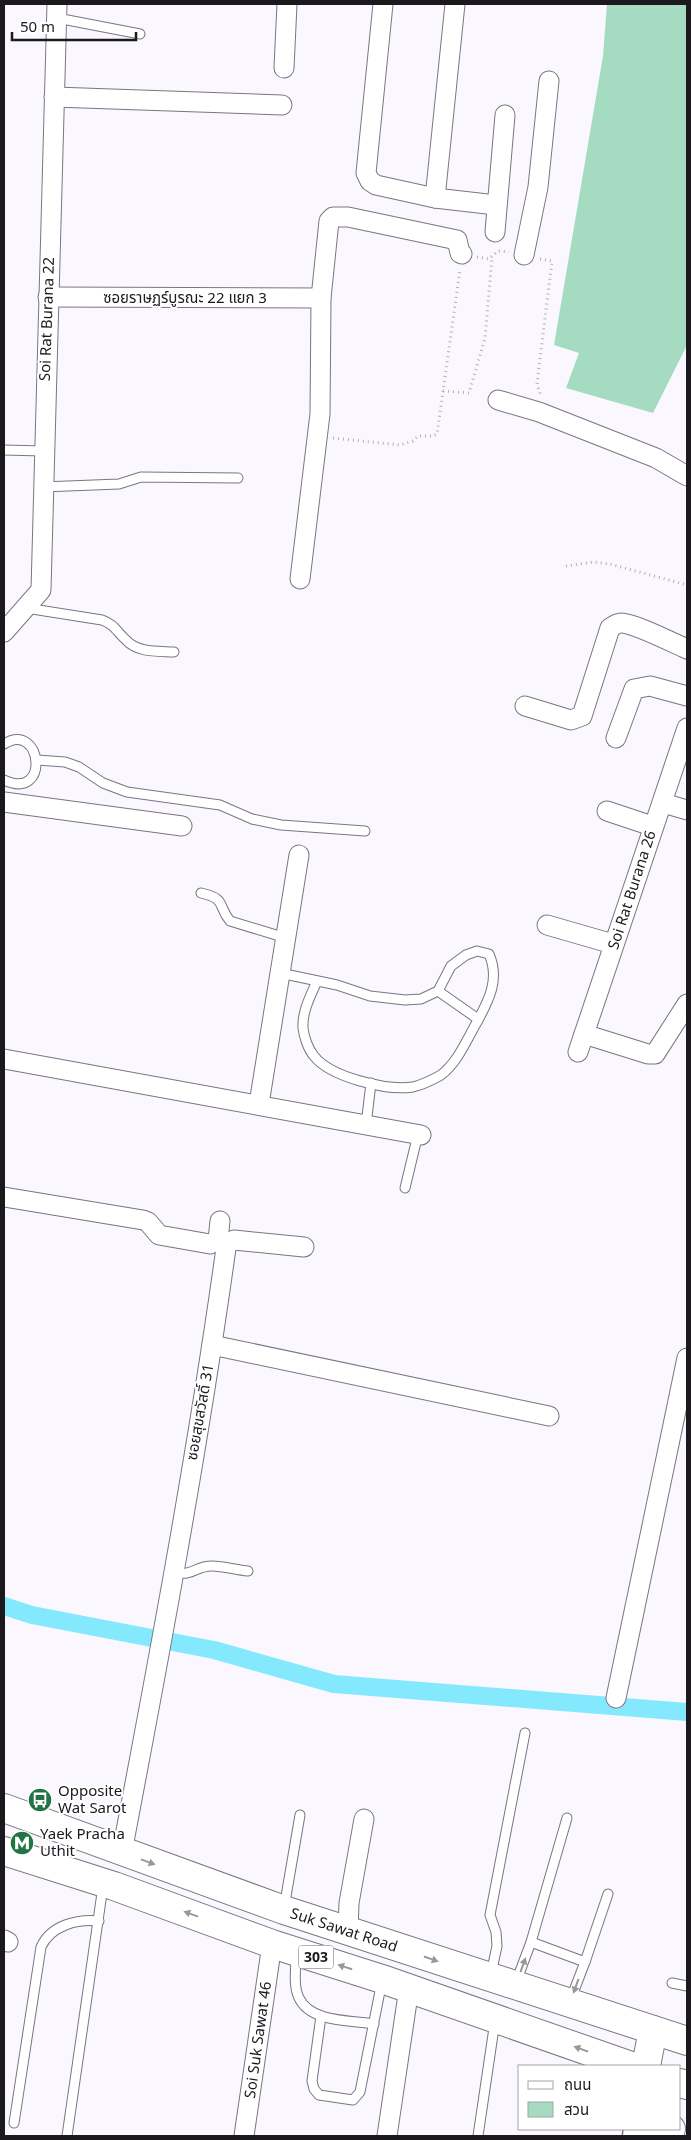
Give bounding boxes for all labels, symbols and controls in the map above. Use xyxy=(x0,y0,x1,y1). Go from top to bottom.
scale bar xyxy=(12,10,136,42)
text: 50 m xyxy=(20,16,55,36)
street label: Soi Rat Burana 22 xyxy=(34,257,58,381)
street label: ซอยราษฏร์บูรณะ 22 แยก 3 xyxy=(103,287,267,307)
street label: Soi Rat Burana 26 xyxy=(602,828,660,952)
street label: ซอยสุขสวัสดิ์ 31 xyxy=(181,1362,217,1462)
place label: Opposite Wat Sarot xyxy=(58,1780,127,1817)
bus stop icon: Opposite Wat Sarot xyxy=(27,1787,53,1813)
place label: Yaek Pracha Uthit xyxy=(40,1823,125,1860)
metro station icon: Yaek Pracha Uthit xyxy=(9,1830,35,1856)
one-way arrow xyxy=(141,1858,156,1866)
street label: Suk Sawat Road xyxy=(288,1902,400,1956)
one-way arrow xyxy=(183,1910,198,1918)
road number: 303 xyxy=(298,1945,334,1968)
one-way arrow xyxy=(424,1955,439,1963)
one-way arrow xyxy=(520,1957,527,1972)
one-way arrow xyxy=(337,1962,352,1970)
one-way arrow xyxy=(572,1979,580,1994)
street label: Soi Suk Sawat 46 xyxy=(239,1980,275,2100)
one-way arrow xyxy=(573,2044,588,2052)
legend xyxy=(518,2065,681,2130)
text: ถนน xyxy=(564,2074,591,2094)
text: สวน xyxy=(564,2099,589,2119)

